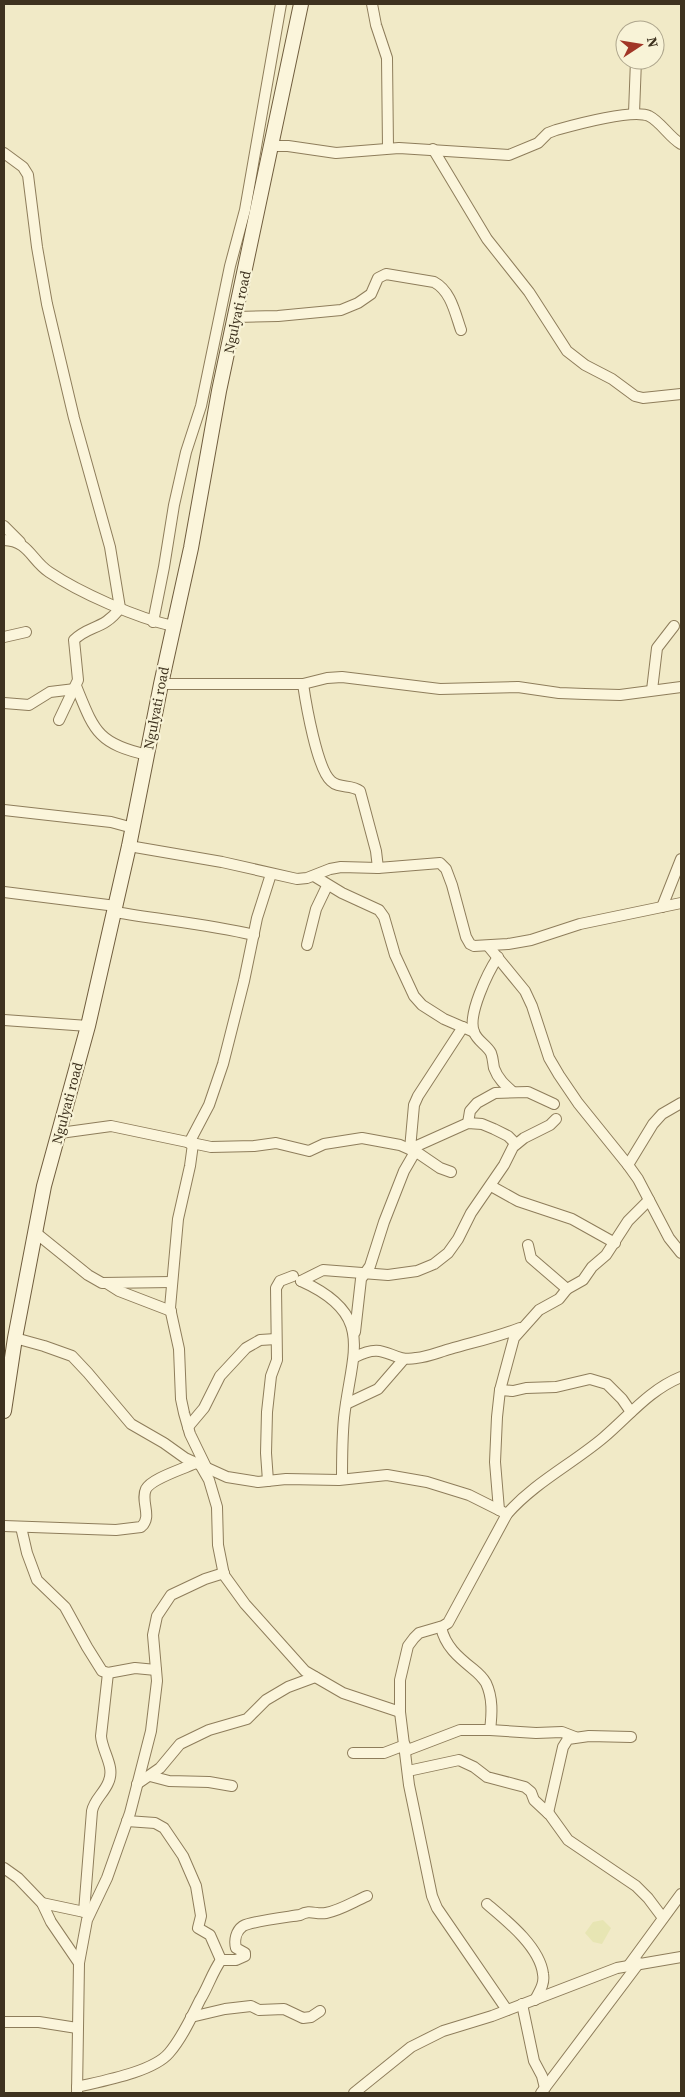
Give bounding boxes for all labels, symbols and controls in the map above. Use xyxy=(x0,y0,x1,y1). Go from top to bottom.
north arrow xyxy=(615,20,665,70)
text: N xyxy=(642,35,664,49)
street label: Ngulyati road xyxy=(218,269,256,355)
street label: Ngulyati road xyxy=(138,665,174,751)
street label: Ngulyati road xyxy=(46,1060,88,1146)

